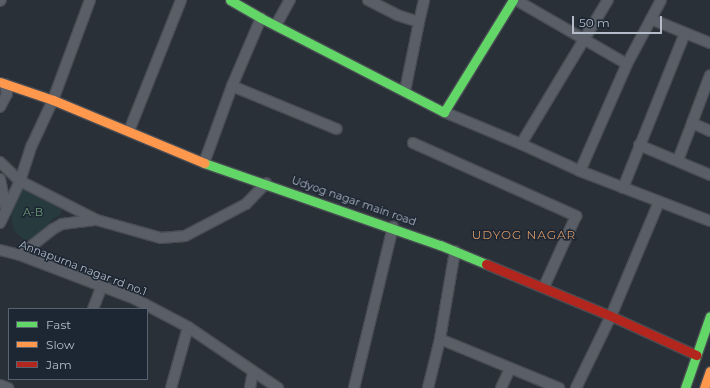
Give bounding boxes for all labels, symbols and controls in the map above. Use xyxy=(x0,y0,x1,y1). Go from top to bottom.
scale bar xyxy=(574,8,664,34)
text: 50 m xyxy=(579,15,610,30)
street label: Udyog nagar main road xyxy=(290,173,418,229)
park label: A-B xyxy=(23,205,43,219)
district label: UDYOG NAGAR xyxy=(472,228,576,242)
street label: Annapurna nagar rd no.1 xyxy=(17,238,149,298)
legend xyxy=(8,308,148,380)
text: Fast xyxy=(46,317,71,332)
text: Slow xyxy=(46,337,75,352)
text: Jam xyxy=(46,357,72,372)

